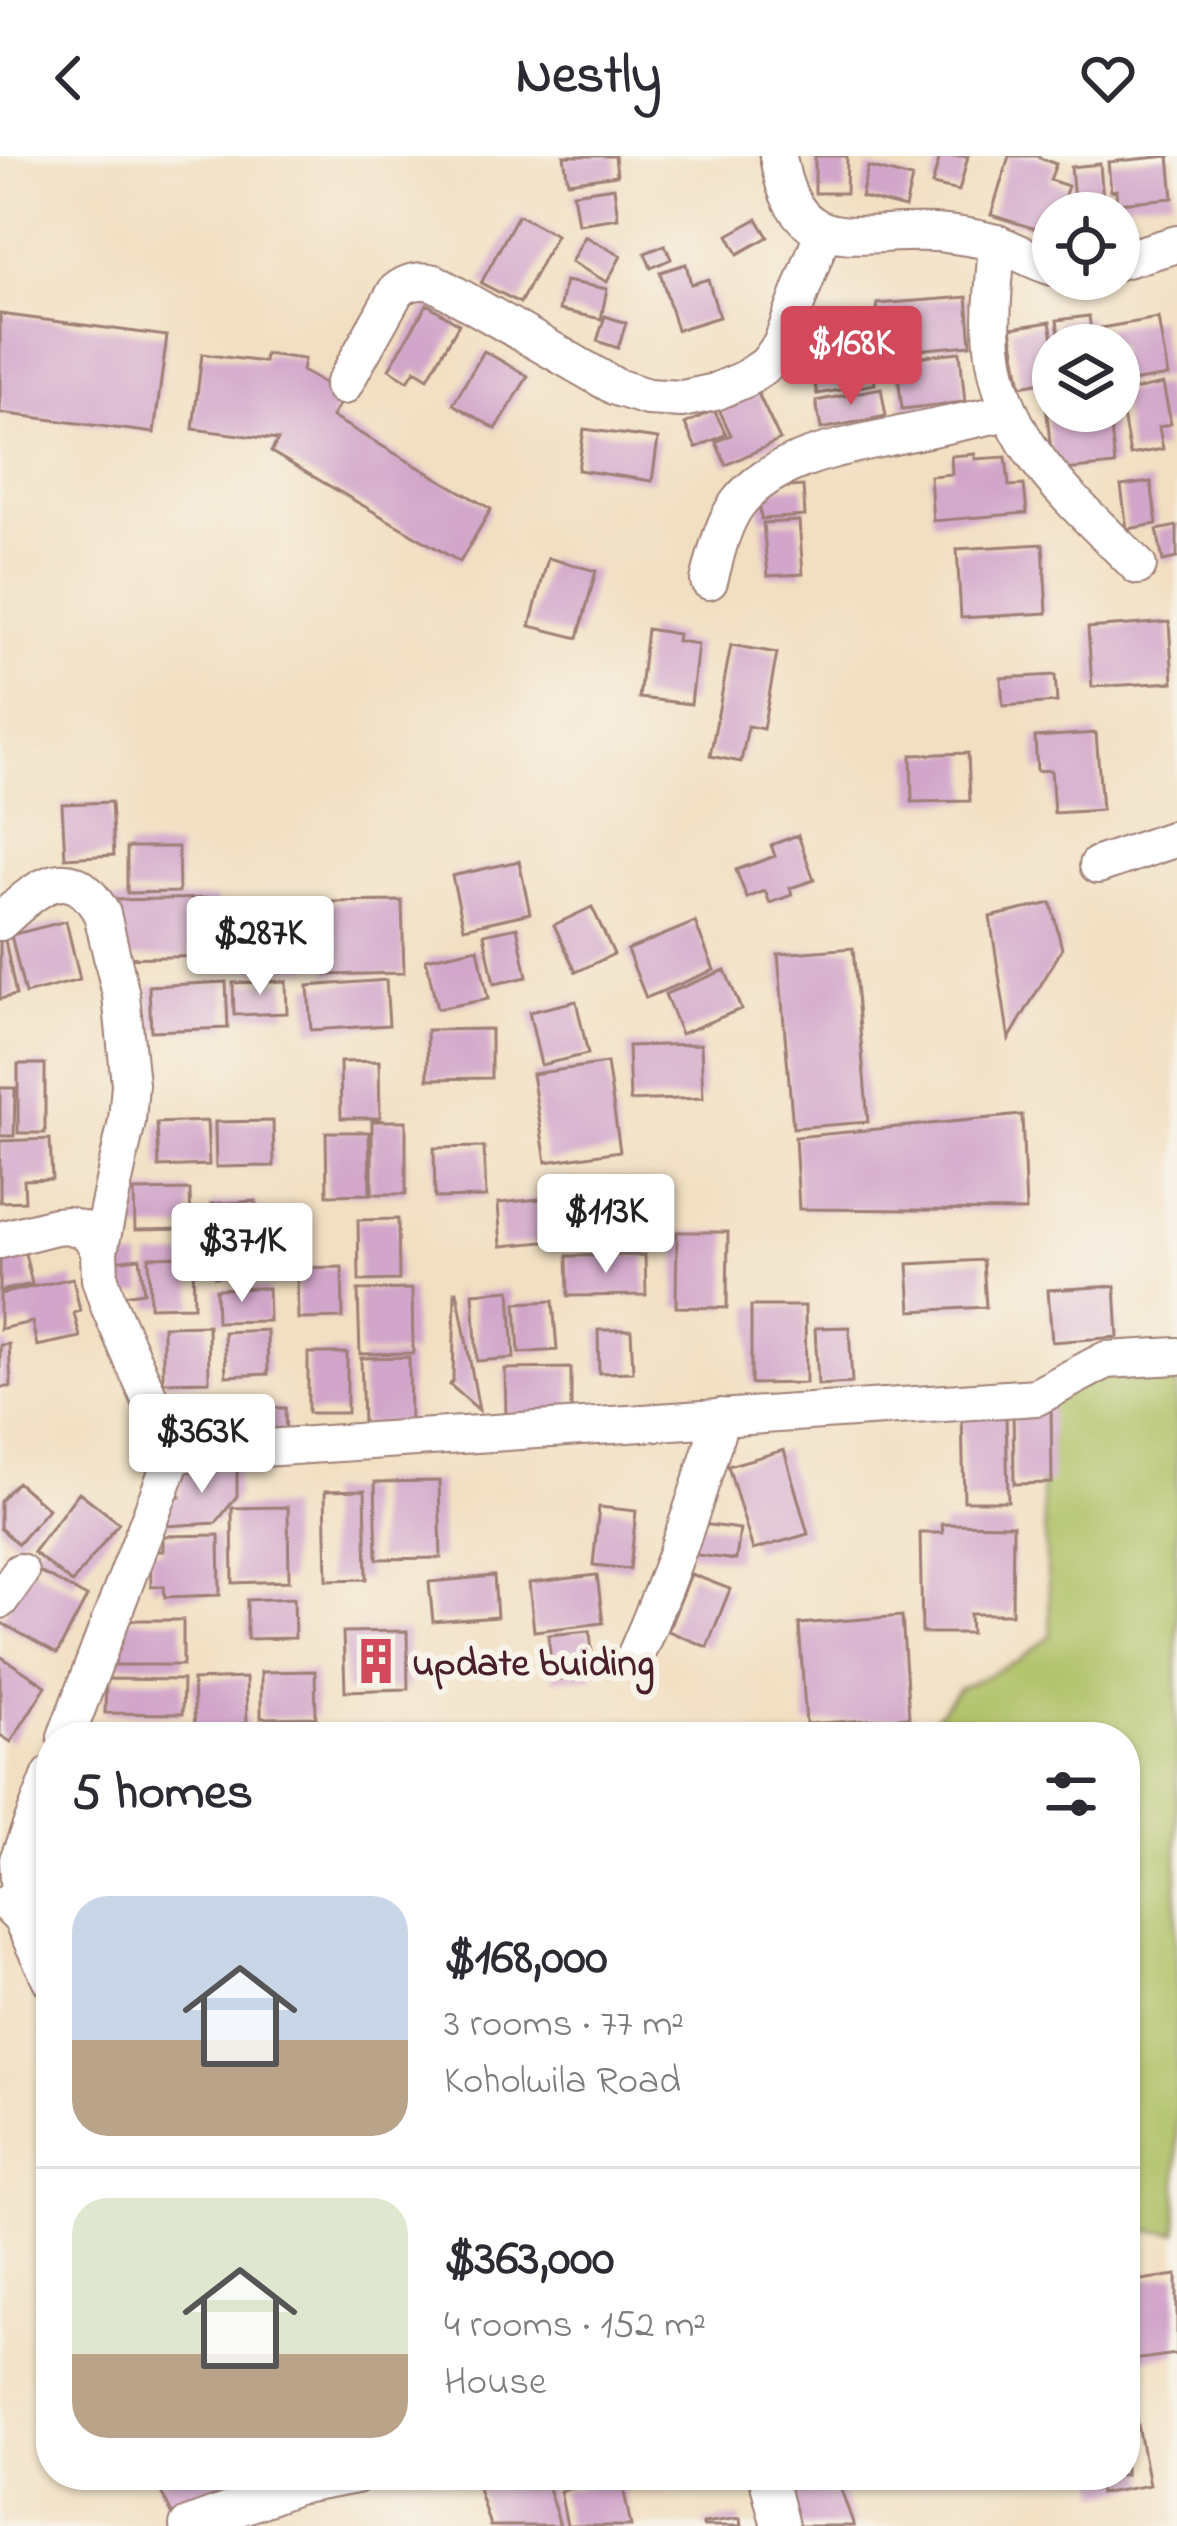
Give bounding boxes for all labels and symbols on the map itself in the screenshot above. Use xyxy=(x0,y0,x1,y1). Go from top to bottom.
pin: $168K xyxy=(767,306,935,408)
pin: $287K xyxy=(176,896,344,998)
pin: $113K xyxy=(522,1174,690,1276)
pin: $371K xyxy=(158,1203,326,1305)
pin: $363K xyxy=(118,1394,286,1496)
building icon: update buiding xyxy=(351,1636,401,1686)
place label: update buiding xyxy=(412,1637,654,1695)

